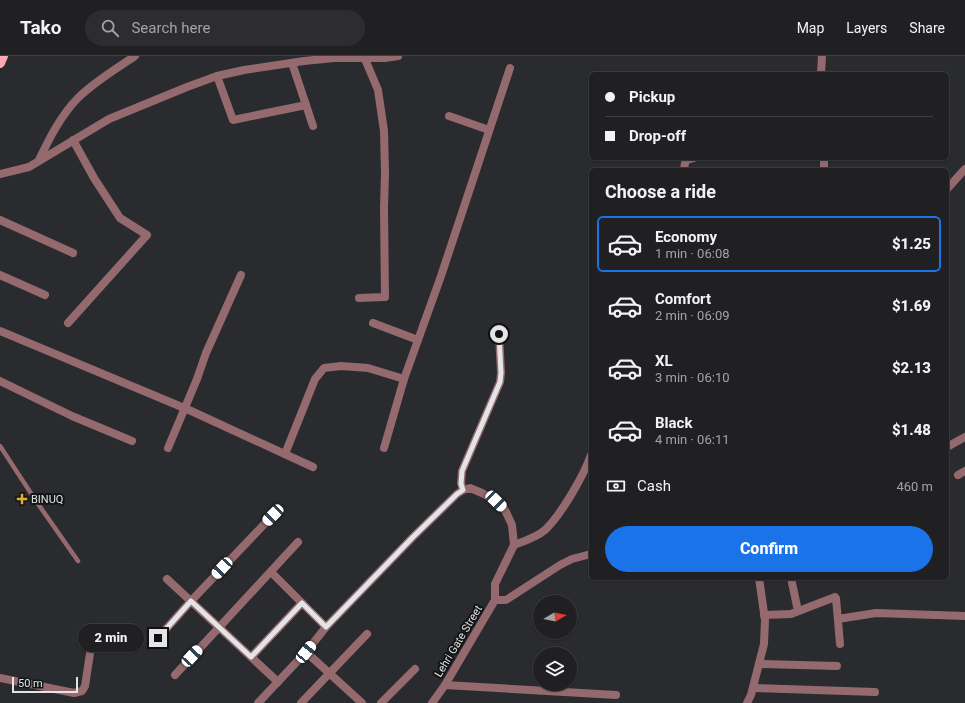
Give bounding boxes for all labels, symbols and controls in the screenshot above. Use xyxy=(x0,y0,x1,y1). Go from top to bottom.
search box xyxy=(85,10,365,46)
text: Tako xyxy=(20,16,61,39)
icon: search xyxy=(99,17,121,39)
text: Search here xyxy=(131,19,210,37)
text: Map xyxy=(797,20,824,36)
text: Layers xyxy=(846,20,887,36)
text: Share xyxy=(909,20,945,36)
text: Pickup xyxy=(629,88,675,106)
text: Drop-off xyxy=(629,127,686,145)
text: Choose a ride xyxy=(605,181,716,202)
icon: car xyxy=(607,226,643,262)
text: Economy xyxy=(655,228,717,246)
text: $1.25 xyxy=(892,235,931,253)
text: 1 min · 06:08 xyxy=(655,246,730,261)
icon: car xyxy=(607,288,643,324)
text: Comfort xyxy=(655,290,711,308)
text: $1.69 xyxy=(892,297,931,315)
text: 2 min · 06:09 xyxy=(655,308,730,323)
route start xyxy=(490,325,508,343)
icon: car xyxy=(607,350,643,386)
text: XL xyxy=(655,352,673,370)
text: $2.13 xyxy=(892,359,931,377)
text: 3 min · 06:10 xyxy=(655,370,730,385)
icon: car xyxy=(607,412,643,448)
text: Black xyxy=(655,414,692,432)
text: $1.48 xyxy=(892,421,931,439)
text: 4 min · 06:11 xyxy=(655,432,730,447)
icon: cash xyxy=(605,475,627,497)
text: Cash xyxy=(637,477,671,495)
text: 460 m xyxy=(896,479,933,494)
car xyxy=(483,488,509,514)
marker: BINUQ xyxy=(16,493,28,505)
place label: BINUQ xyxy=(31,493,63,506)
car xyxy=(260,502,286,528)
button: Confirm xyxy=(605,526,933,572)
car xyxy=(209,555,235,581)
north arrow xyxy=(533,595,577,639)
map controls xyxy=(533,595,577,691)
street label: Lehri Gate Street xyxy=(432,603,485,680)
callout: 2 min xyxy=(78,624,144,652)
route end xyxy=(149,629,167,647)
text: 2 min xyxy=(95,630,127,645)
car xyxy=(294,639,318,665)
car xyxy=(179,643,205,669)
button: layers xyxy=(533,647,577,691)
scale bar xyxy=(12,675,78,694)
text: 50 m xyxy=(18,677,43,690)

